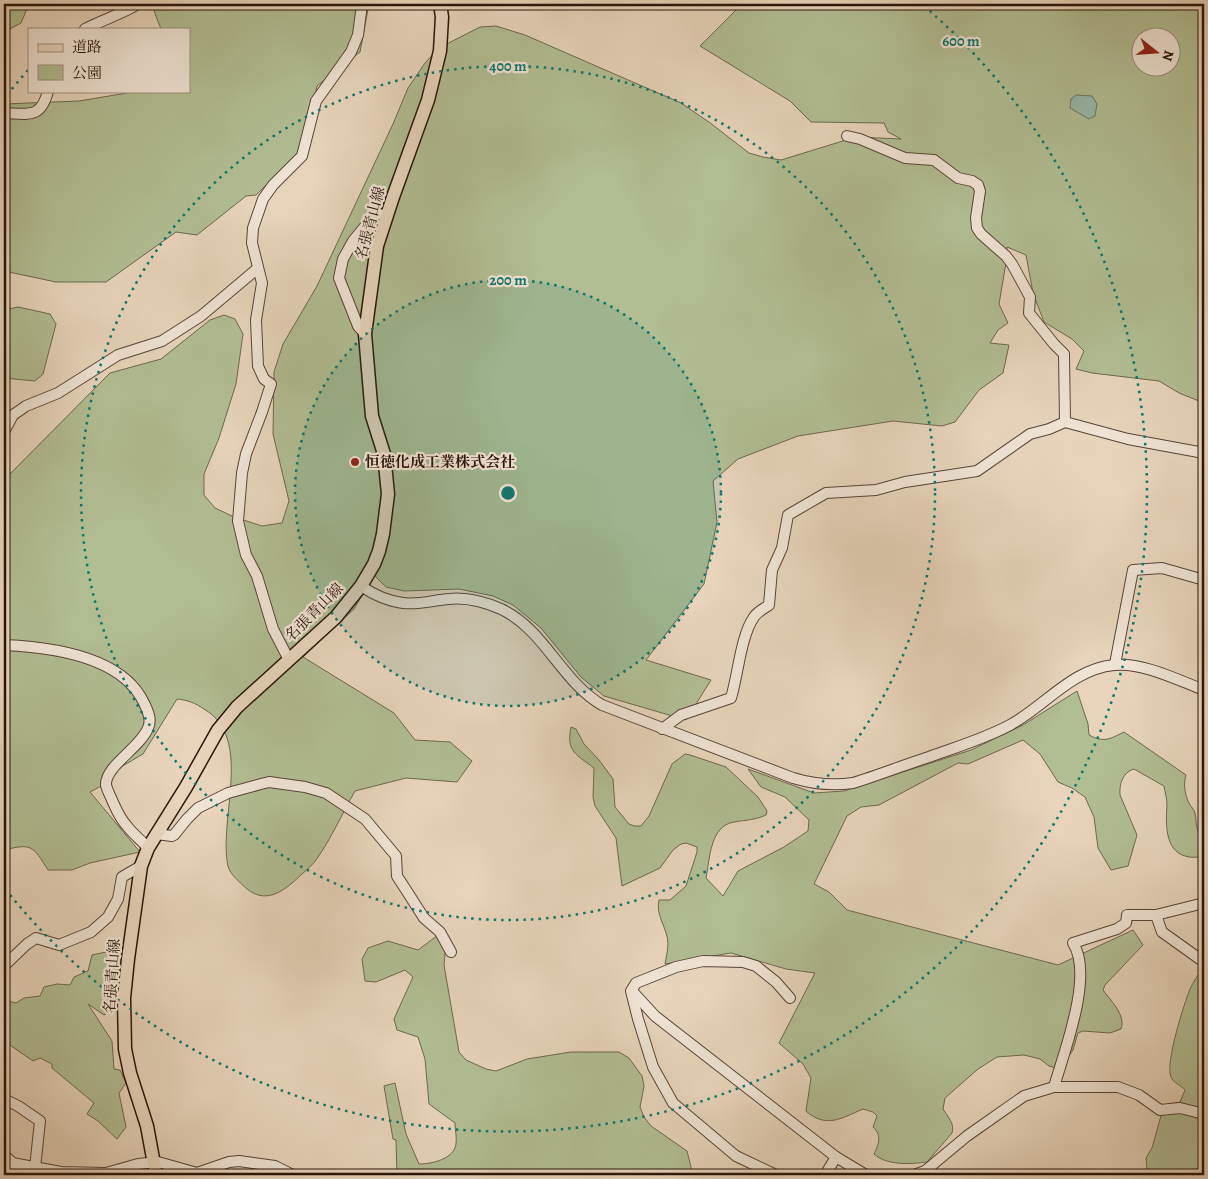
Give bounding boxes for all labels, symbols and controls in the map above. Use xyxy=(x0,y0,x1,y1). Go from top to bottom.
legend xyxy=(28,28,190,92)
north arrow xyxy=(1130,28,1180,78)
text: 600 m xyxy=(942,31,980,51)
text: 道路 xyxy=(72,37,102,57)
text: N xyxy=(1157,48,1179,63)
text: 400 m xyxy=(489,56,527,76)
text: 公園 xyxy=(72,63,102,83)
street label: 名張青山線 xyxy=(351,184,389,262)
text: 200 m xyxy=(489,270,527,290)
place label: 恒徳化成工業株式会社 xyxy=(365,452,515,472)
marker: 恒徳化成工業株式会社 xyxy=(349,456,361,468)
centre of rings xyxy=(499,484,517,502)
street label: 名張青山線 xyxy=(280,578,348,646)
street label: 名張青山線 xyxy=(99,938,125,1014)

